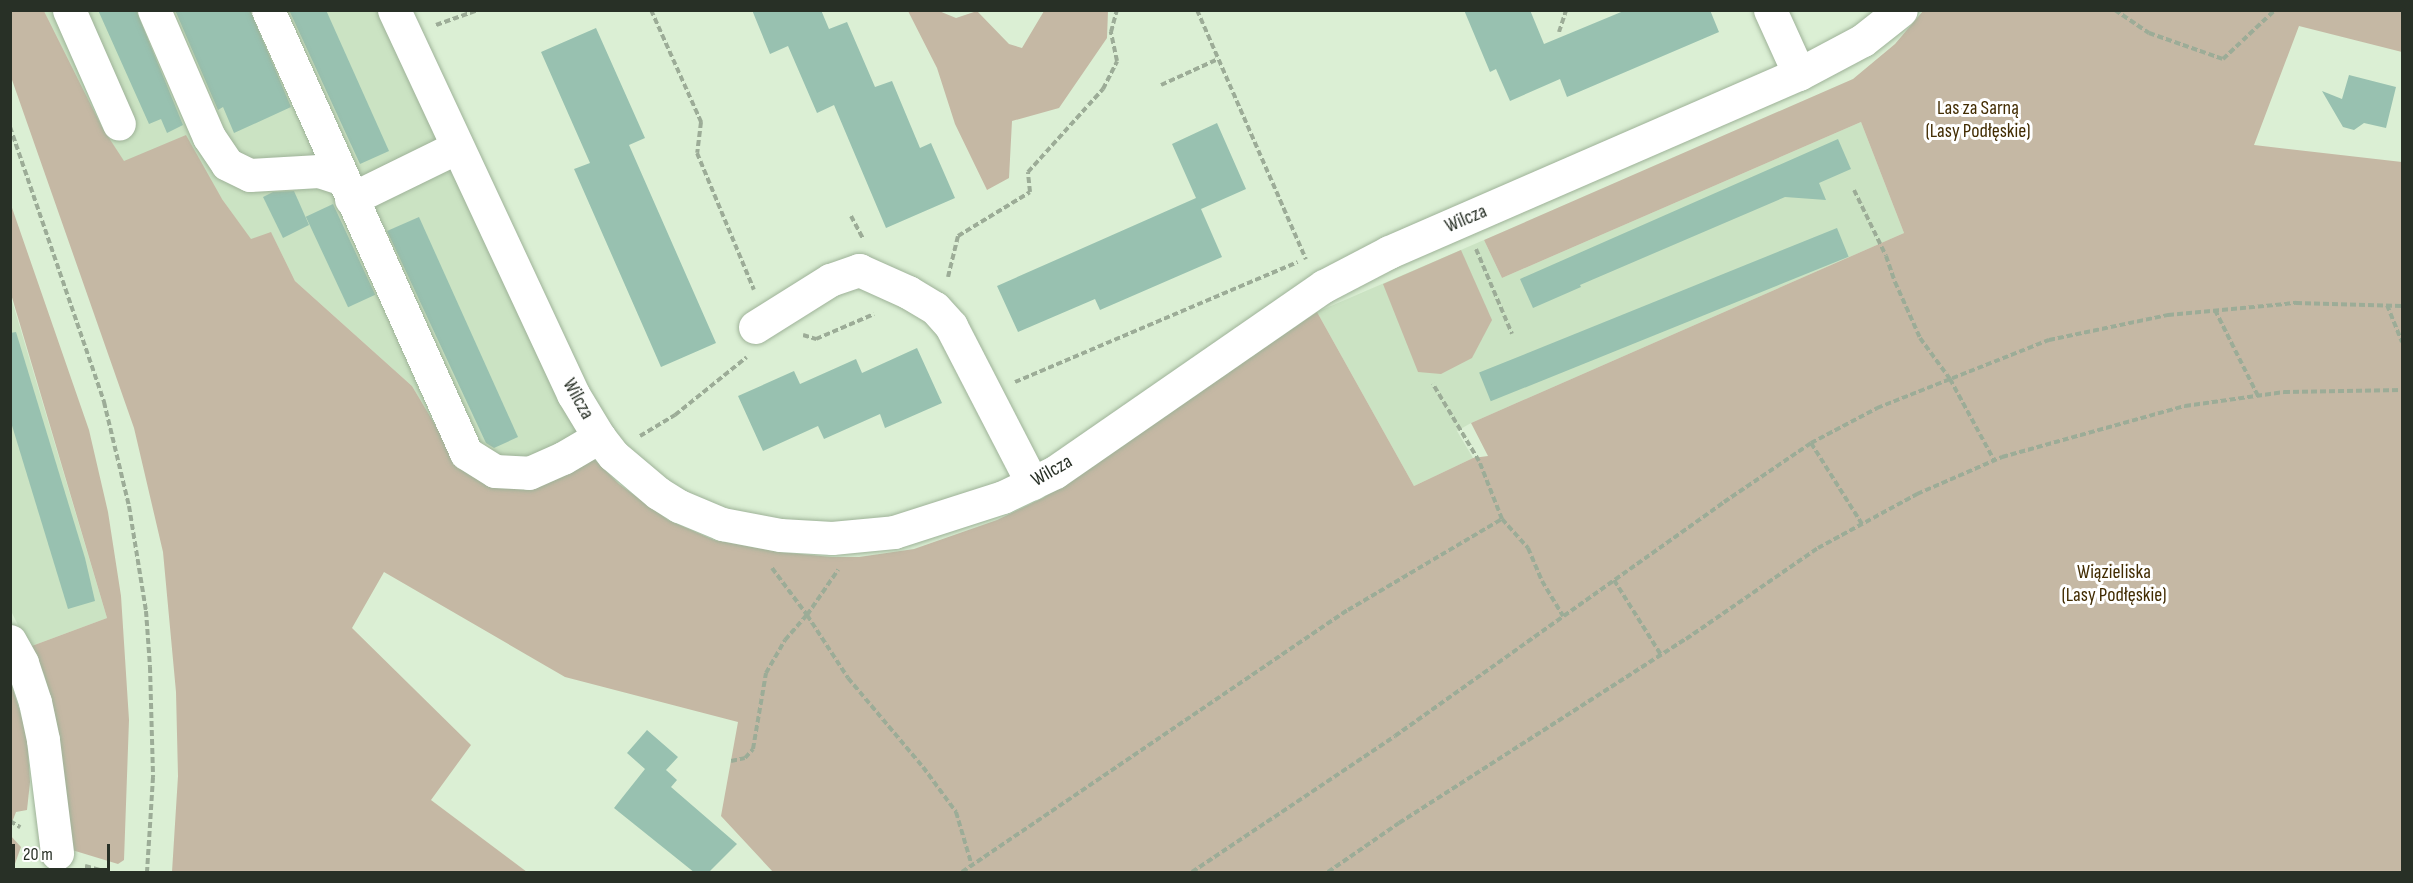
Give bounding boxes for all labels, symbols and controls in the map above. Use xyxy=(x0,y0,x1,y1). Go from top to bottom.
park label: Las za Sarną (Lasy Podłęskie) xyxy=(1925,97,2031,144)
street label: Wilcza xyxy=(1441,200,1491,238)
street label: Wilcza xyxy=(557,374,599,424)
street label: Wilcza xyxy=(1027,450,1077,492)
park label: Wiązieliska (Lasy Podłęskie) xyxy=(2061,561,2167,608)
scale bar xyxy=(15,832,112,870)
text: 20 m xyxy=(23,844,53,865)

